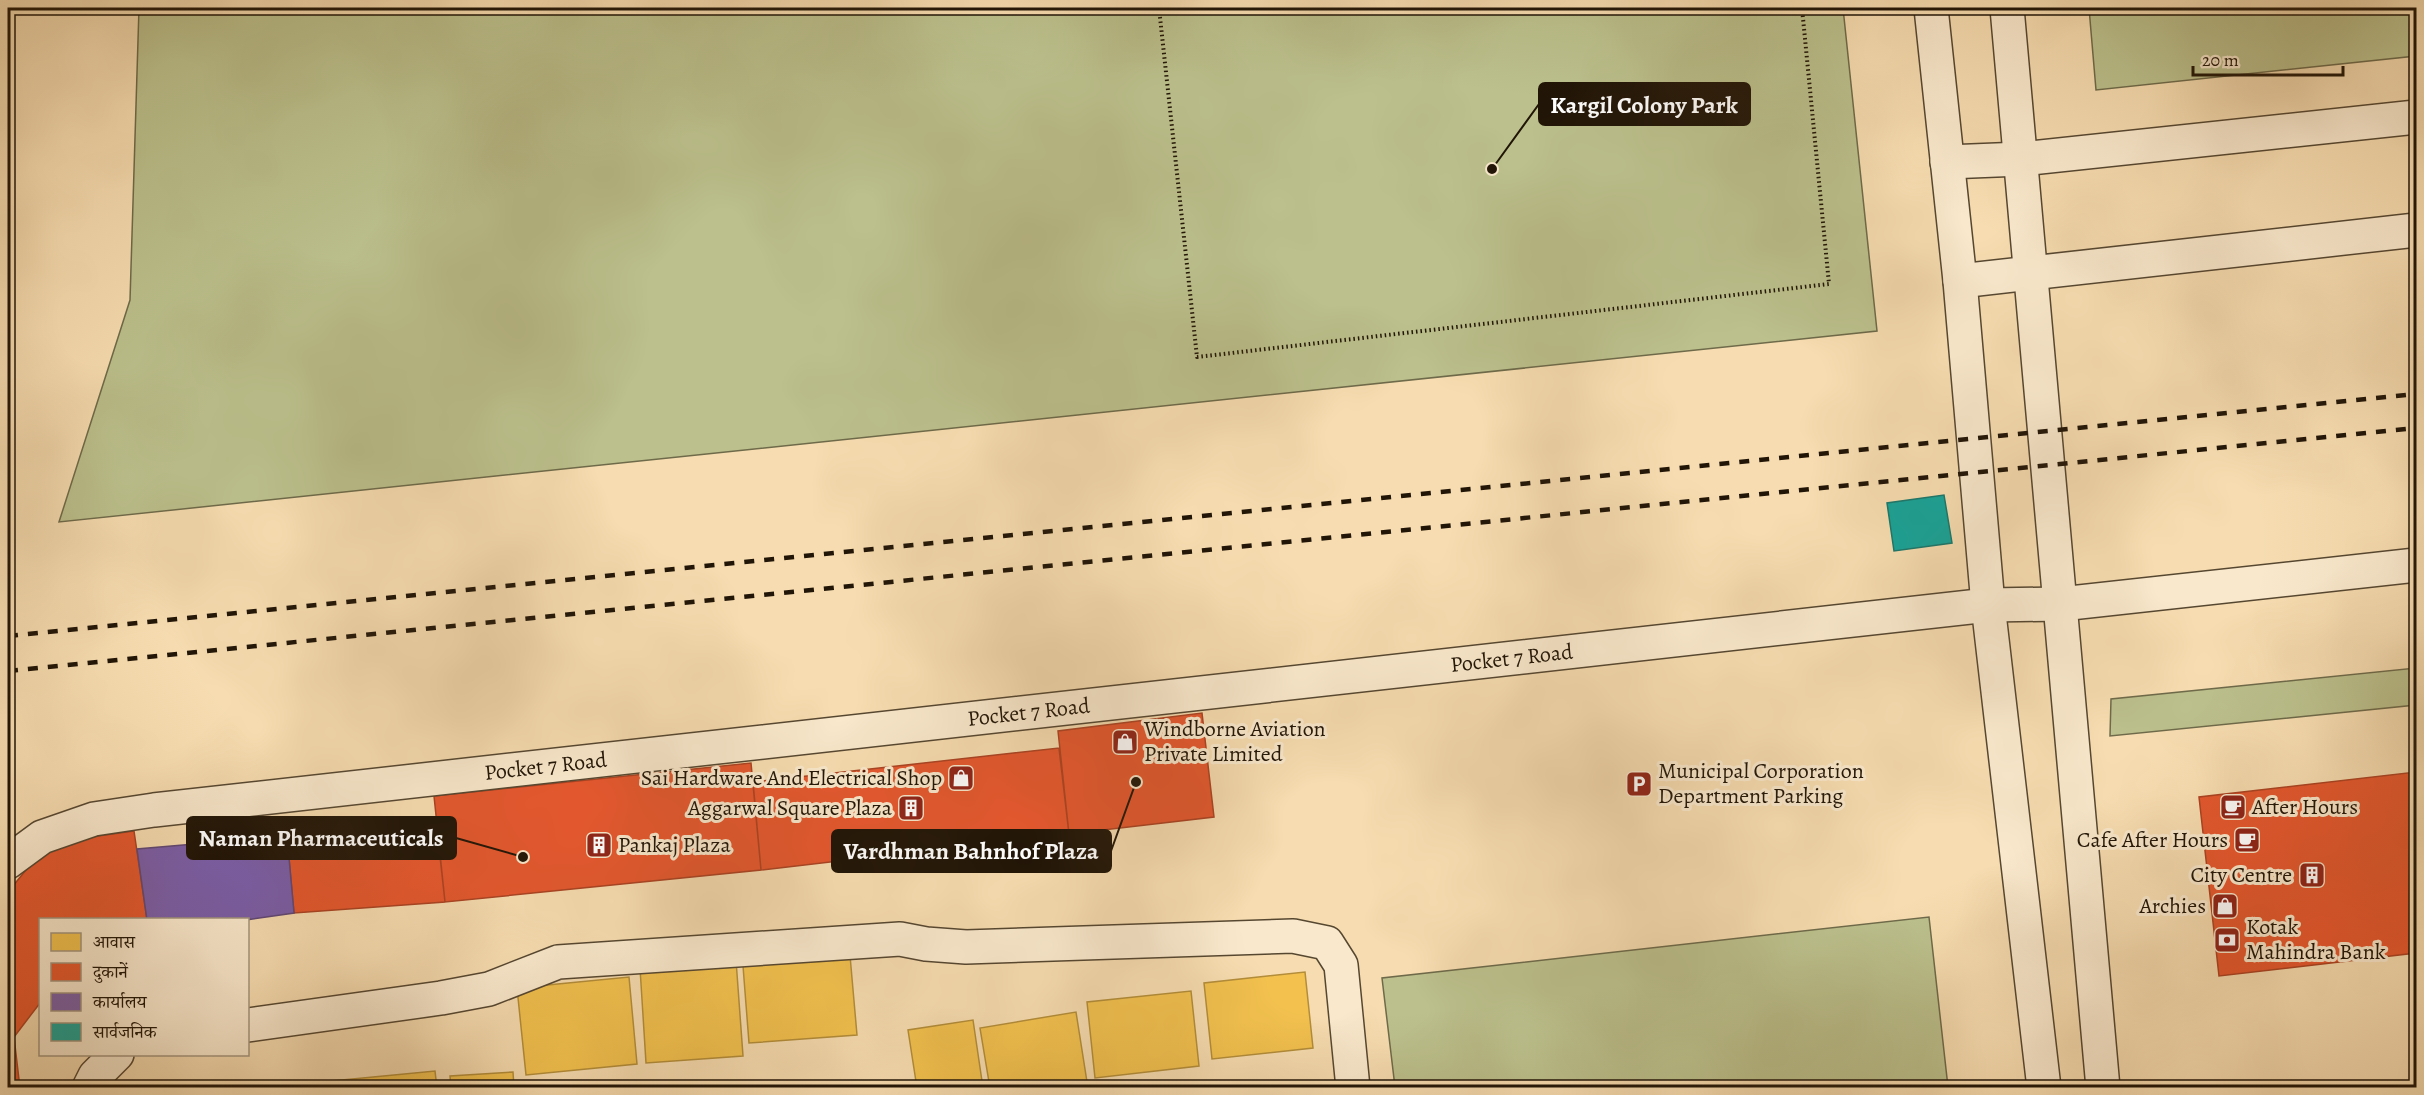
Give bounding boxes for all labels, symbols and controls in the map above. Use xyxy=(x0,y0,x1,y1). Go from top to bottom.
scale bar xyxy=(2193,39,2343,77)
text: 20 m xyxy=(2202,48,2239,72)
callout: Kargil Colony Park xyxy=(1539,83,1750,125)
text: Kargil Colony Park xyxy=(1550,89,1738,121)
street label: Pocket 7 Road xyxy=(1449,636,1575,680)
street label: Pocket 7 Road xyxy=(966,690,1092,734)
place label: Windborne Aviation Private Limited xyxy=(1143,714,1326,769)
shop icon: Windborne Aviation Private Limited xyxy=(1110,727,1140,757)
street label: Pocket 7 Road xyxy=(483,744,609,788)
place label: Municipal Corporation Department Parking xyxy=(1658,756,1864,811)
place label: Sai Hardware And Electrical Shop xyxy=(641,763,942,793)
shop icon: Sai Hardware And Electrical Shop xyxy=(946,763,976,793)
parking icon: Municipal Corporation Department Parking xyxy=(1624,769,1654,799)
cafe icon: After Hours xyxy=(2218,792,2248,822)
place label: After Hours xyxy=(2251,792,2358,822)
place label: Aggarwal Square Plaza xyxy=(687,793,893,823)
building icon: Aggarwal Square Plaza xyxy=(896,793,926,823)
callout: Naman Pharmaceuticals xyxy=(187,817,456,859)
text: Naman Pharmaceuticals xyxy=(198,822,444,854)
place label: Cafe After Hours xyxy=(2077,825,2228,855)
cafe icon: Cafe After Hours xyxy=(2232,825,2262,855)
building icon: Pankaj Plaza xyxy=(584,830,614,860)
place label: Pankaj Plaza xyxy=(618,830,731,860)
callout: Vardhman Bahnhof Plaza xyxy=(832,830,1111,872)
text: Vardhman Bahnhof Plaza xyxy=(842,835,1099,867)
place label: City Centre xyxy=(2190,860,2292,890)
building icon: City Centre xyxy=(2297,860,2327,890)
place label: Archies xyxy=(2138,891,2206,921)
shop icon: Archies xyxy=(2210,891,2240,921)
place label: Kotak Mahindra Bank xyxy=(2246,912,2386,967)
legend xyxy=(39,918,249,1056)
bank icon: Kotak Mahindra Bank xyxy=(2212,925,2242,955)
text: आवास xyxy=(93,930,136,954)
text: दुकानें xyxy=(92,960,129,984)
text: कार्यालय xyxy=(92,990,147,1014)
text: सार्वजनिक xyxy=(92,1020,158,1044)

